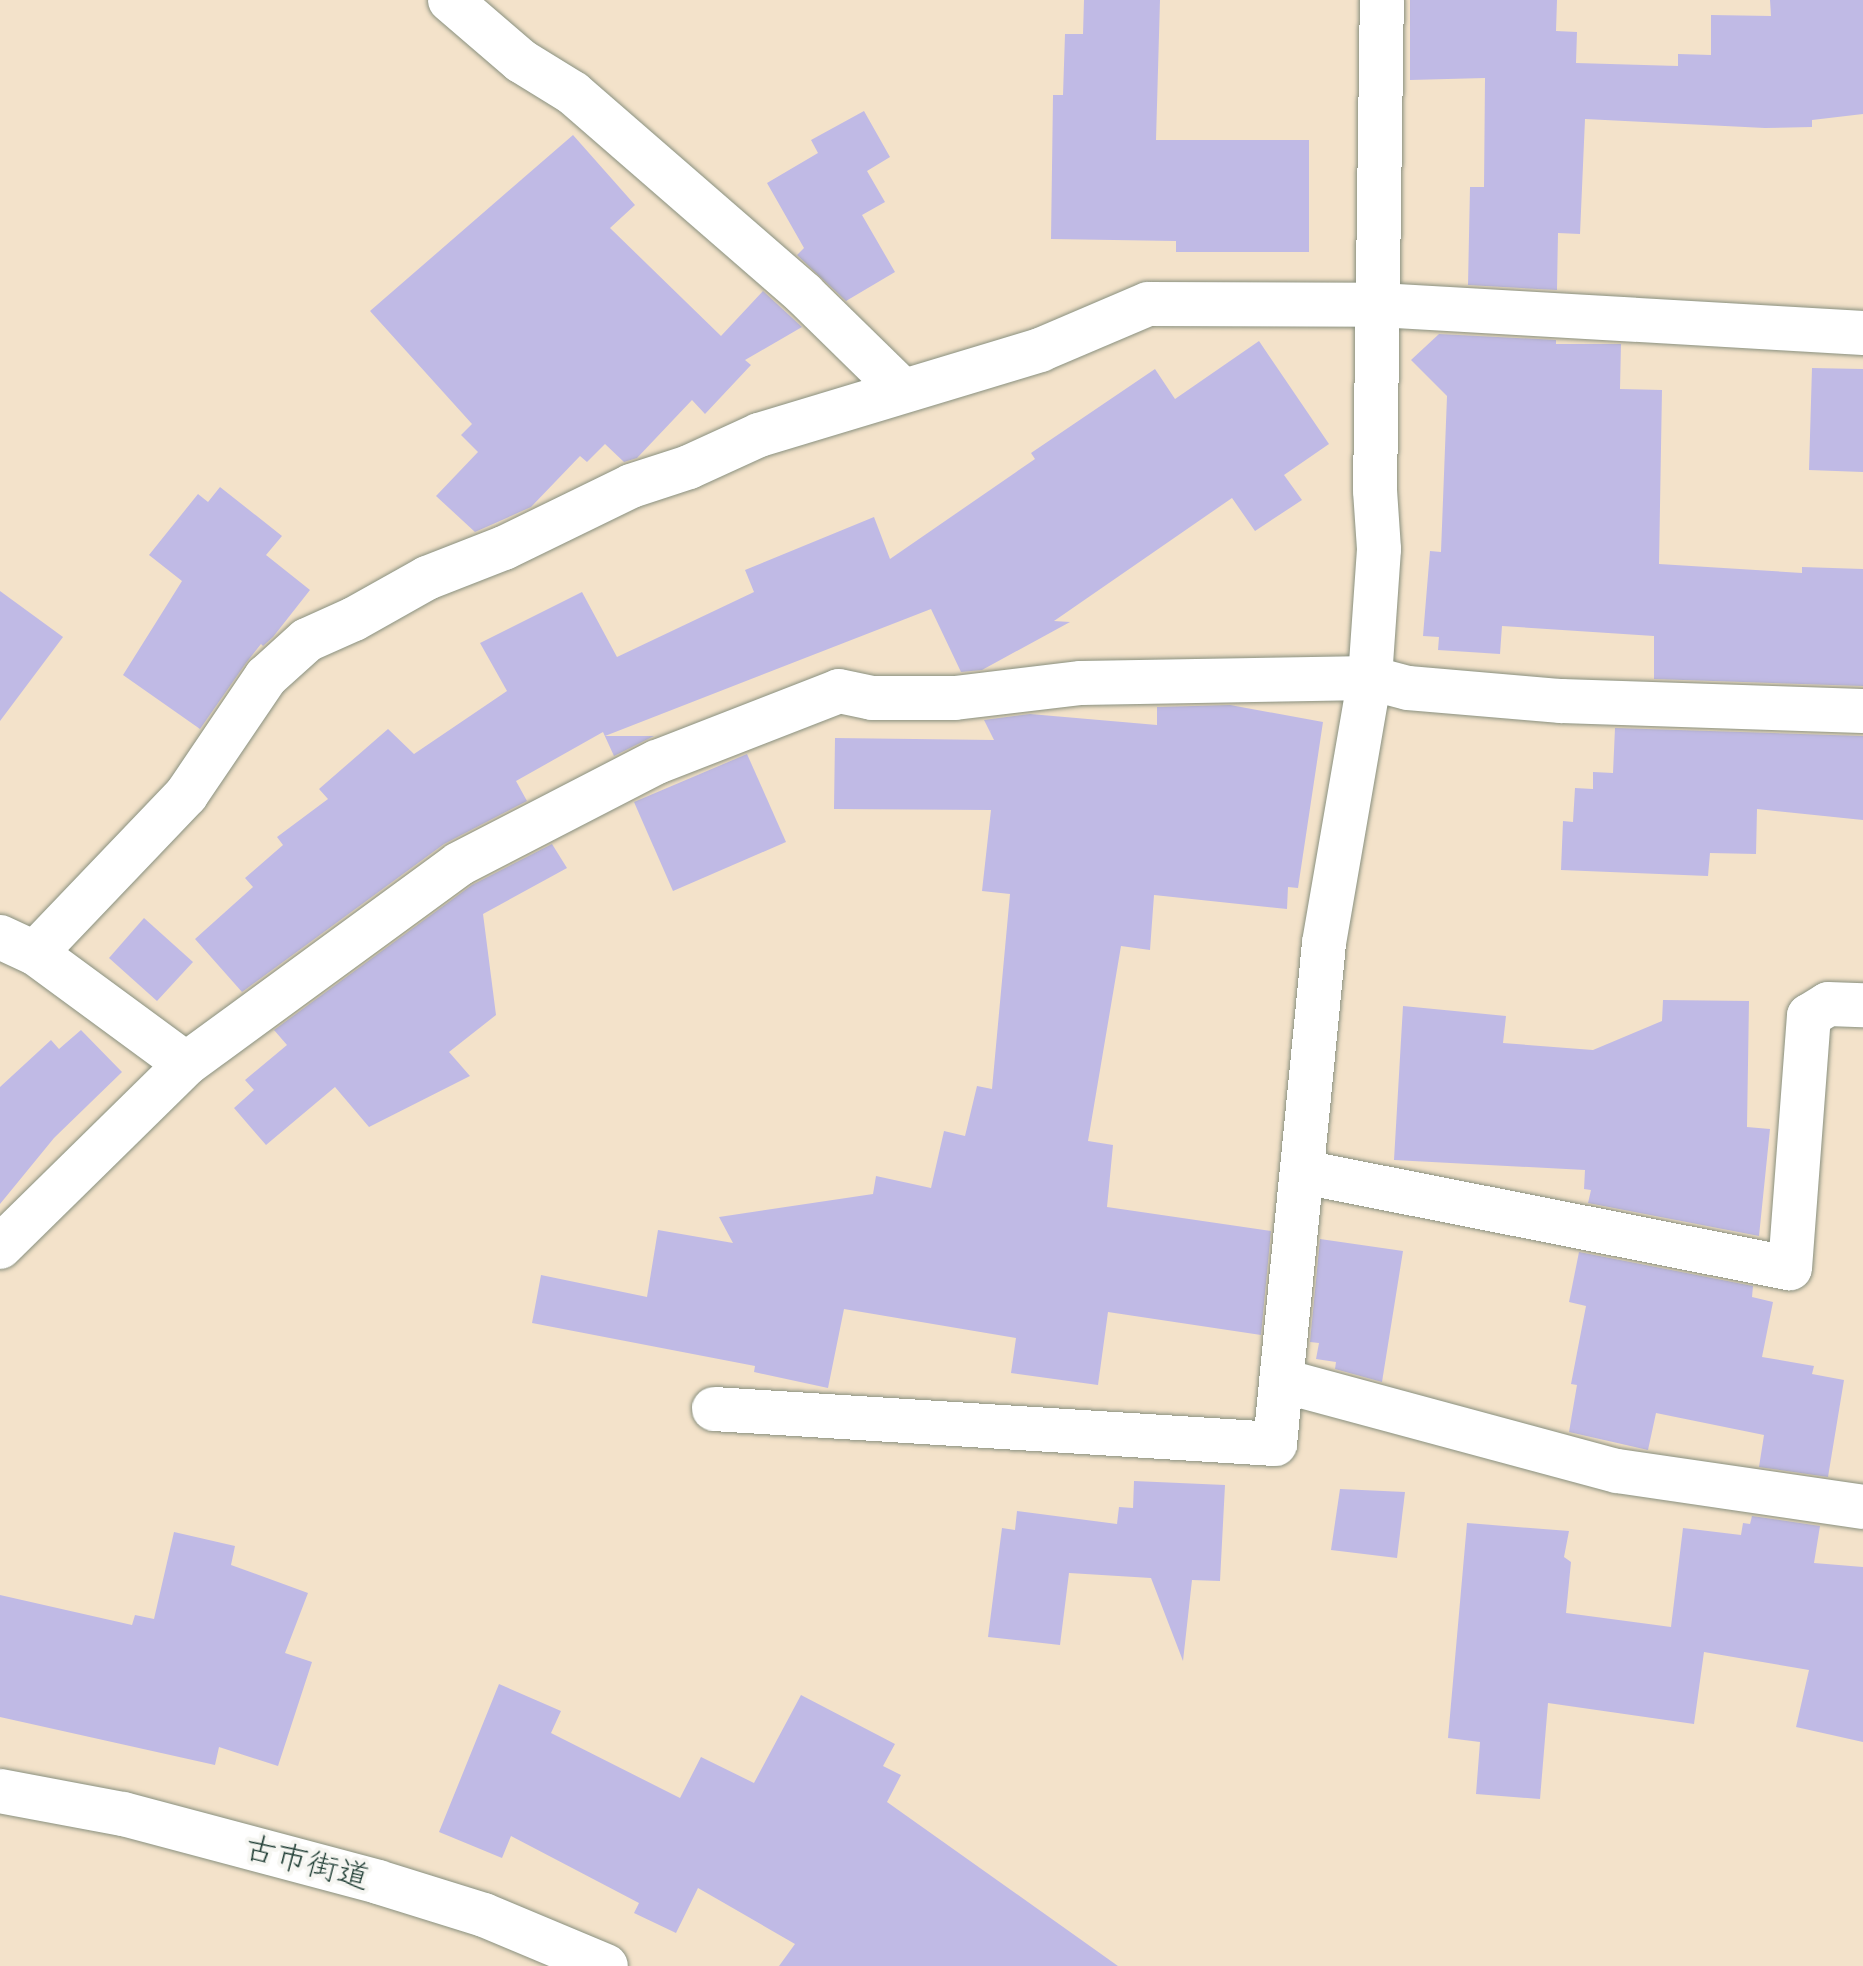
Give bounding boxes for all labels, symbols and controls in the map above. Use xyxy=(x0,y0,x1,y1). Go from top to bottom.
street label: 古市街道 xyxy=(240,1828,374,1898)

